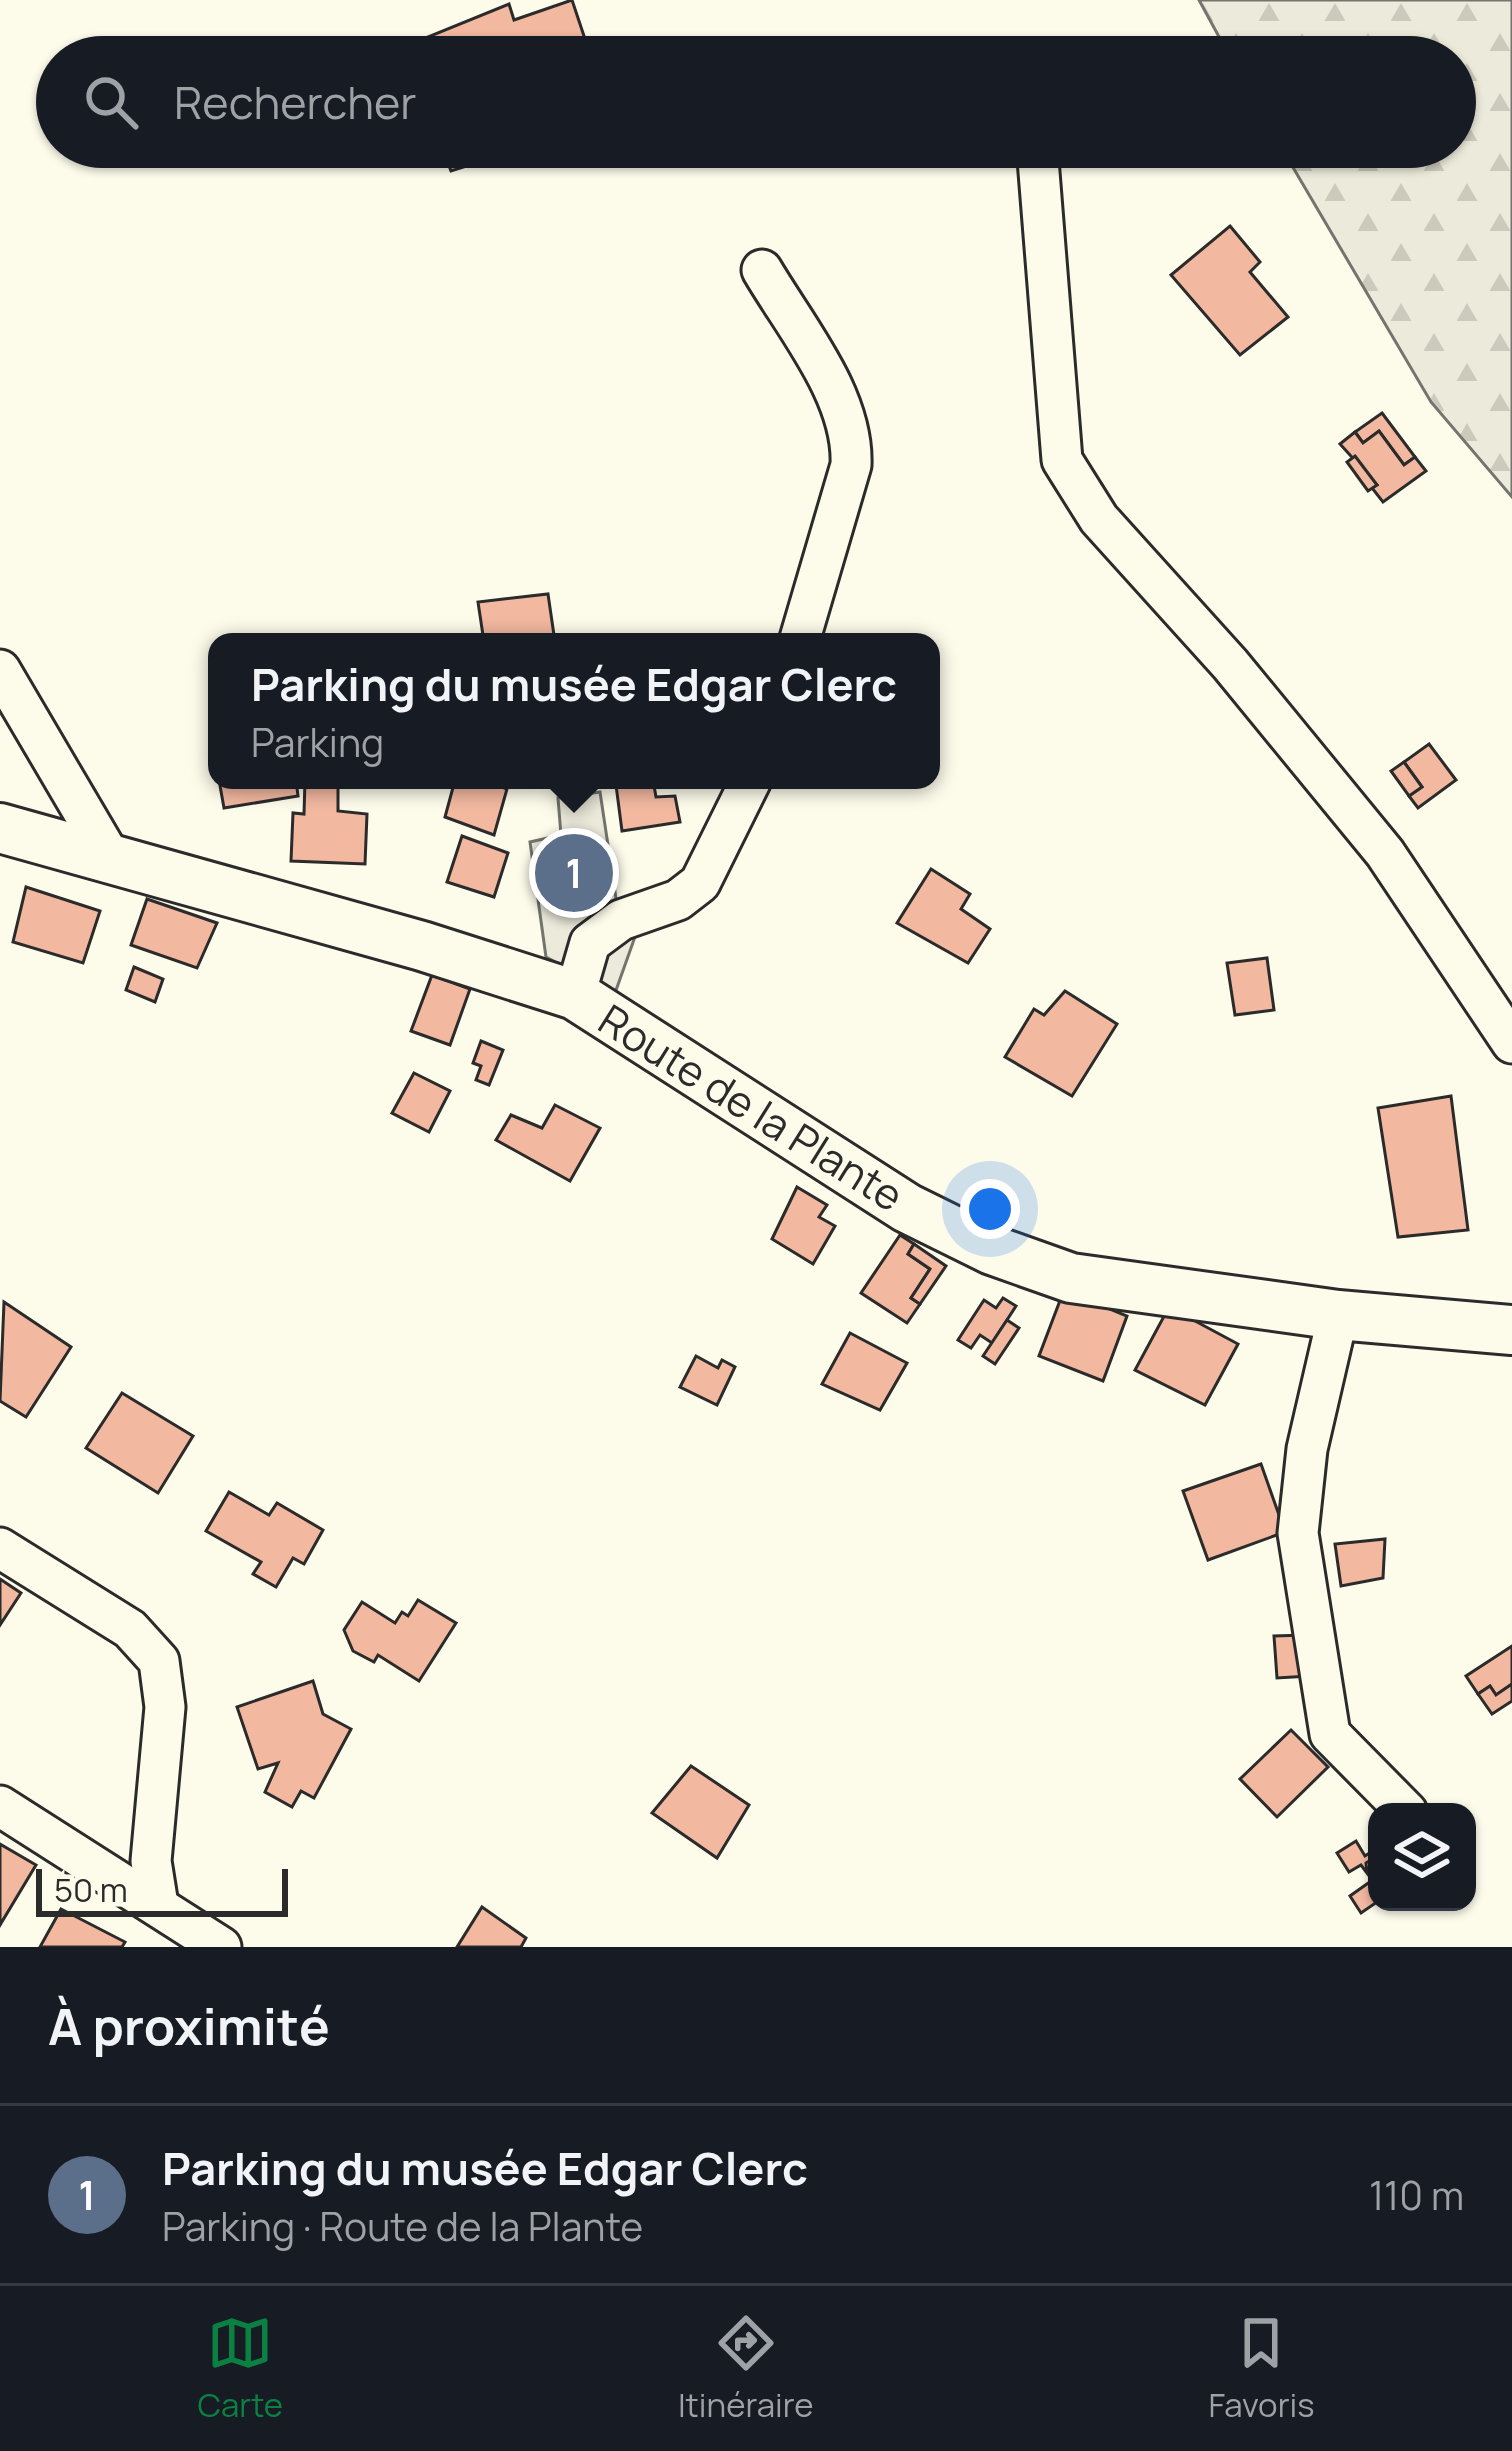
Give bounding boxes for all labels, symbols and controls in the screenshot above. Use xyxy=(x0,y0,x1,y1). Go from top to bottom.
search box xyxy=(36,36,1476,168)
icon: search xyxy=(78,69,144,135)
text: Rechercher xyxy=(174,71,417,133)
popup xyxy=(208,633,940,789)
text: Parking du musée Edgar Clerc xyxy=(251,653,897,715)
text: Parking xyxy=(251,715,384,769)
pin: 1 xyxy=(535,828,613,918)
street label: Route de la Plante xyxy=(588,990,915,1224)
your location xyxy=(960,1179,1020,1239)
map controls xyxy=(1368,1803,1476,1911)
button: layers xyxy=(1368,1803,1476,1911)
scale bar xyxy=(36,1863,288,1916)
text: 50 m xyxy=(54,1867,128,1912)
text: À proximité xyxy=(48,1991,330,2060)
text: Parking du musée Edgar Clerc xyxy=(162,2137,808,2199)
text: 1 xyxy=(78,2168,96,2222)
text: 110 m xyxy=(1369,2168,1464,2222)
text: Parking · Route de la Plante xyxy=(162,2199,643,2253)
tab: Carte xyxy=(197,2310,283,2427)
tab: Itinéraire xyxy=(678,2310,814,2427)
tab: Favoris xyxy=(1208,2310,1315,2427)

